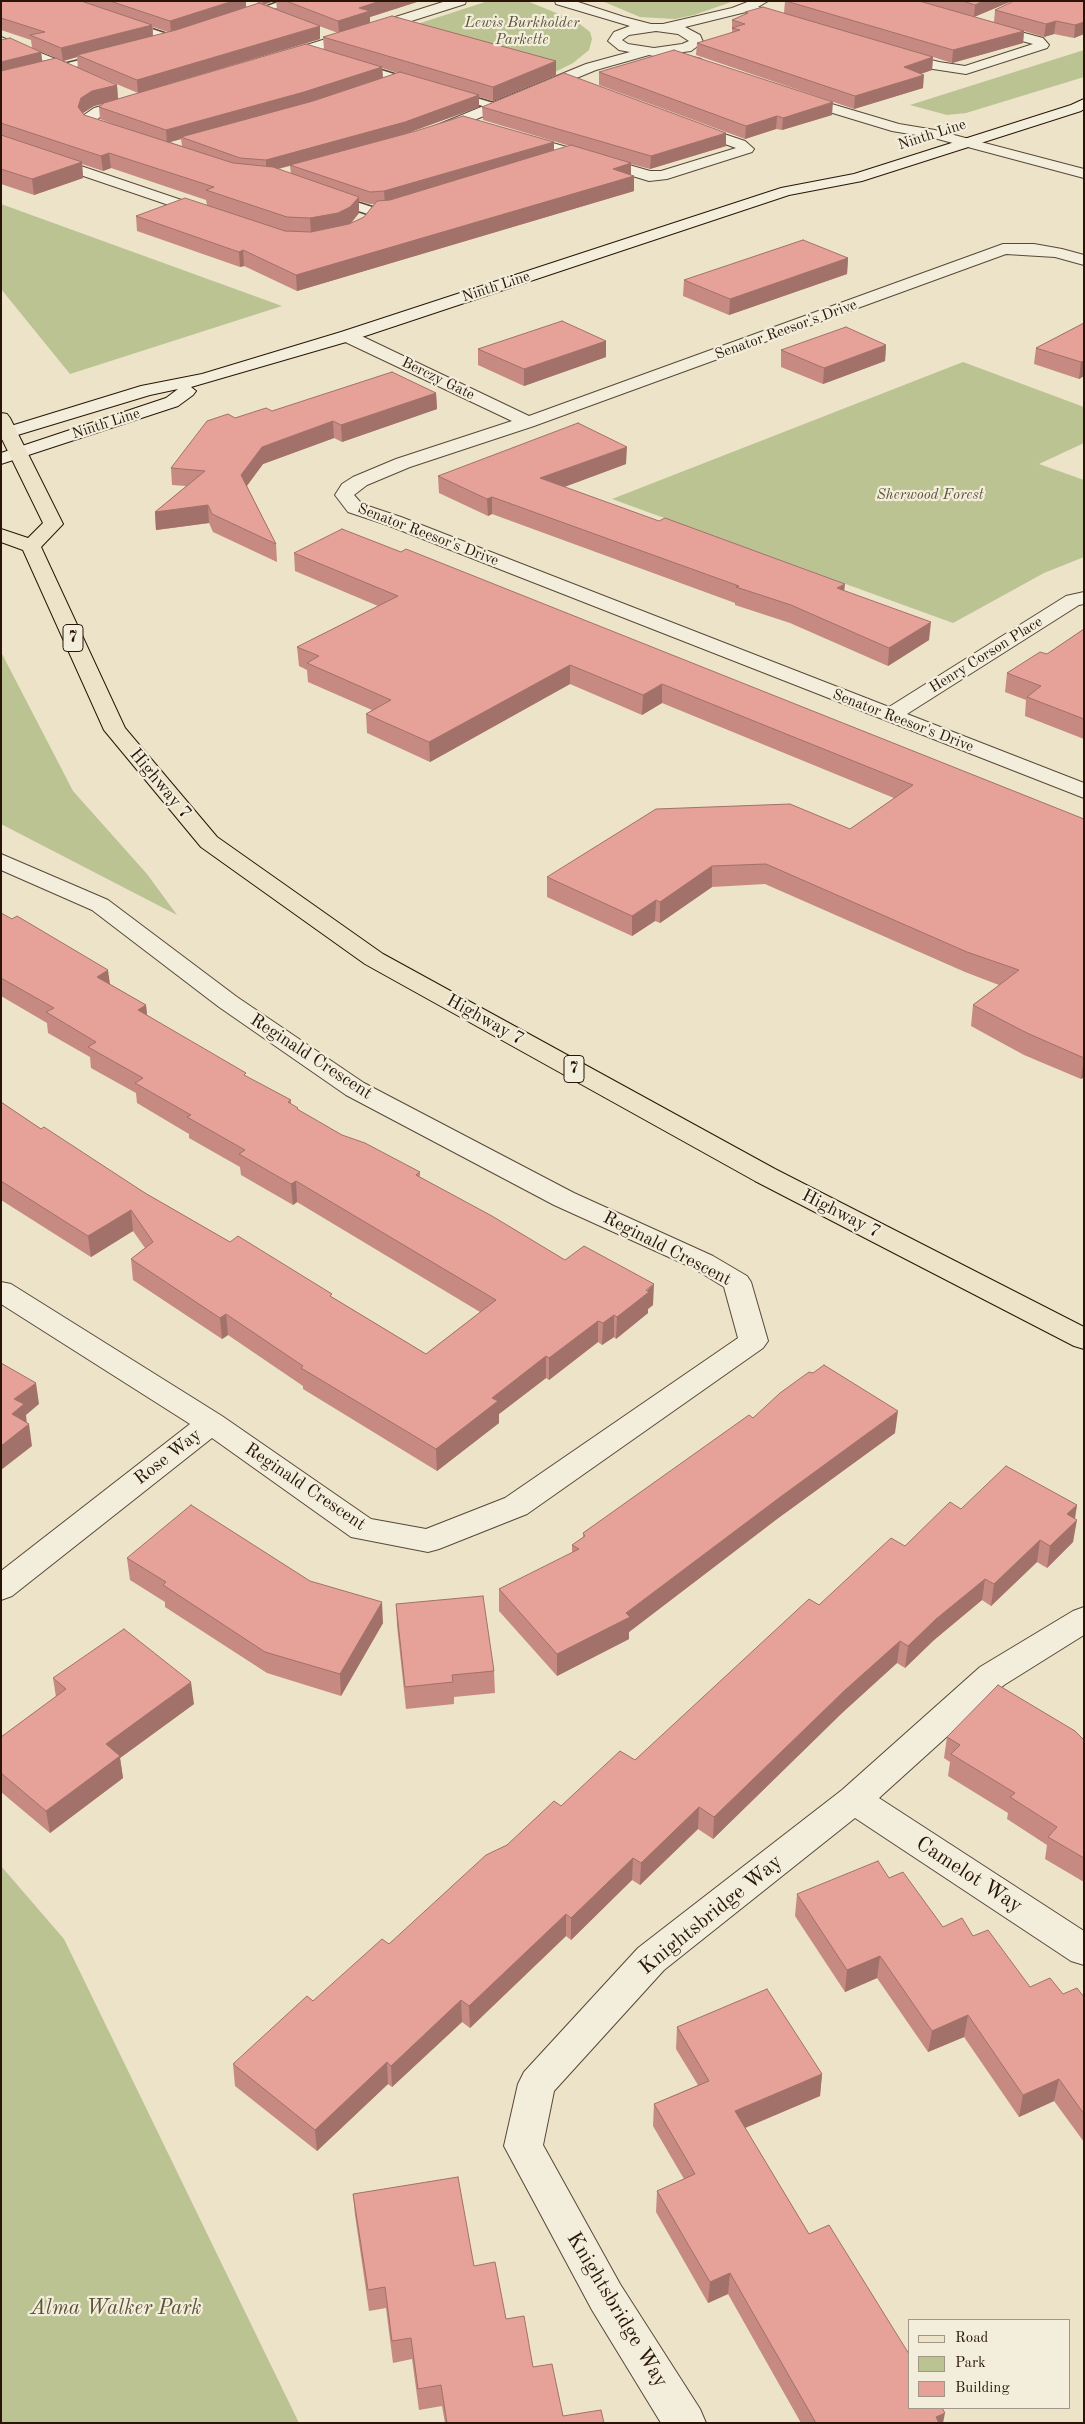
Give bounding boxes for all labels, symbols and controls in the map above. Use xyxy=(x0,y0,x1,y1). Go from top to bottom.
park label: Lewis Burkholder Parkette xyxy=(465,14,579,49)
street label: Ninth Line xyxy=(896,116,968,154)
street label: Ninth Line xyxy=(460,268,532,306)
street label: Senator Reesor's Drive xyxy=(713,296,859,364)
street label: Berczy Gate xyxy=(399,354,477,404)
street label: Ninth Line xyxy=(70,405,142,443)
park label: Sherwood Forest xyxy=(876,486,984,504)
street label: Senator Reesor's Drive xyxy=(355,500,501,570)
street label: Henry Corson Place xyxy=(926,613,1046,697)
road number: 7 xyxy=(63,624,83,651)
street label: Senator Reesor's Drive xyxy=(830,686,976,756)
street label: Highway 7 xyxy=(124,744,196,824)
street label: Highway 7 xyxy=(442,990,528,1050)
street label: Reginald Crescent xyxy=(246,1009,376,1105)
road number: 7 xyxy=(564,1056,584,1082)
street label: Highway 7 xyxy=(798,1185,884,1243)
street label: Reginald Crescent xyxy=(599,1207,735,1291)
street label: Rose Way xyxy=(130,1424,206,1490)
street label: Reginald Crescent xyxy=(240,1439,370,1535)
street label: Camelot Way xyxy=(911,1831,1027,1919)
street label: Knightsbridge Way xyxy=(634,1850,788,1980)
street label: Knightsbridge Way xyxy=(561,2228,673,2392)
park label: Alma Walker Park xyxy=(31,2295,201,2321)
legend xyxy=(908,2319,1070,2409)
text: Road xyxy=(955,2331,988,2346)
text: Park xyxy=(955,2356,986,2371)
text: Building xyxy=(955,2381,1010,2396)

